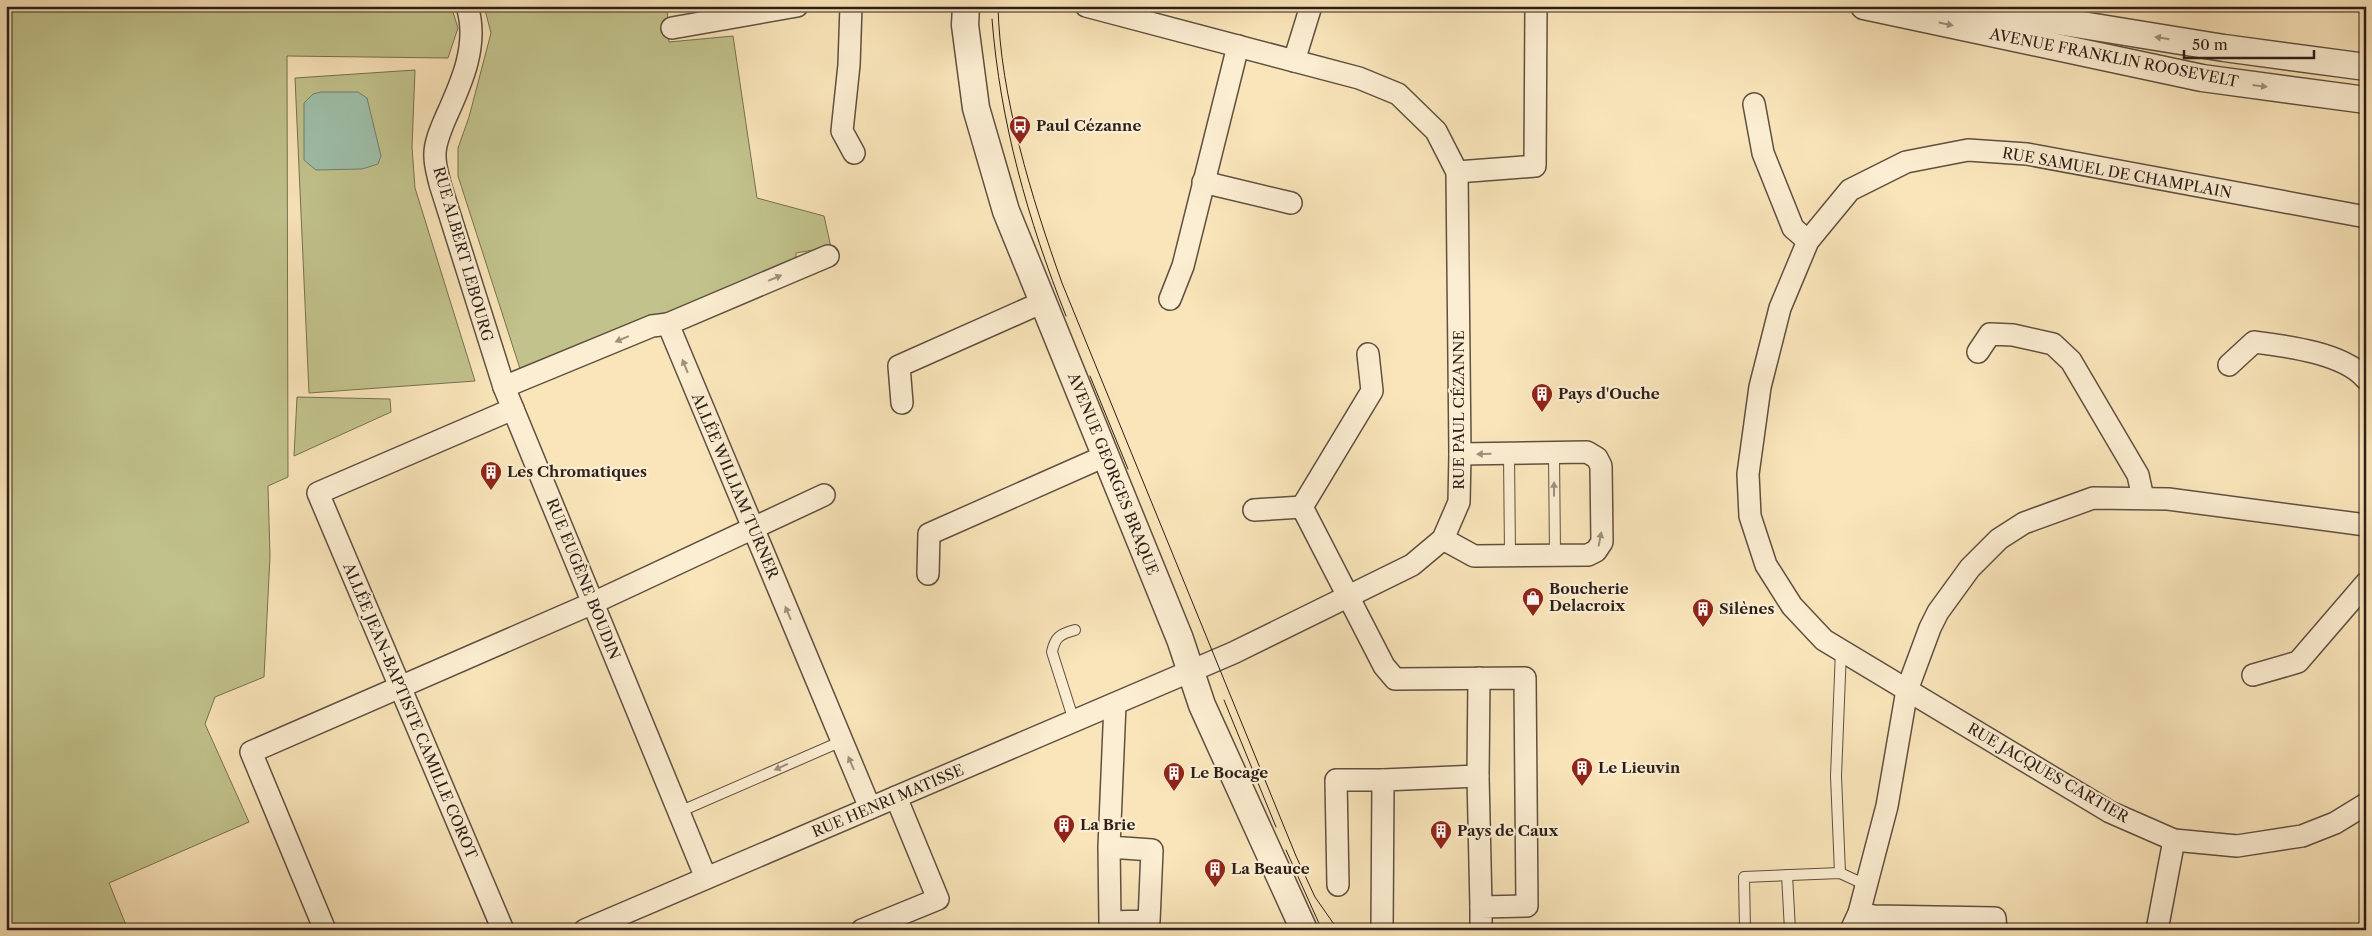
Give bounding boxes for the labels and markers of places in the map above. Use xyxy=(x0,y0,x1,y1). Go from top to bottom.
bus stop icon: Paul Cézanne xyxy=(1008,114,1032,145)
place label: Paul Cézanne xyxy=(1036,116,1141,135)
building icon: Pays d'Ouche xyxy=(1530,382,1554,413)
place label: Pays d'Ouche xyxy=(1558,384,1660,403)
building icon: Les Chromatiques xyxy=(479,460,503,491)
place label: Les Chromatiques xyxy=(507,462,647,481)
place label: Boucherie Delacroix xyxy=(1549,579,1629,615)
shop icon: Boucherie Delacroix xyxy=(1521,586,1545,617)
building icon: Silènes xyxy=(1691,597,1715,628)
place label: Silènes xyxy=(1719,599,1774,618)
building icon: Le Lieuvin xyxy=(1570,756,1594,787)
place label: Le Lieuvin xyxy=(1598,758,1681,777)
building icon: Le Bocage xyxy=(1162,761,1186,792)
place label: Le Bocage xyxy=(1190,763,1268,782)
building icon: La Brie xyxy=(1052,813,1076,844)
place label: La Brie xyxy=(1080,815,1135,834)
building icon: Pays de Caux xyxy=(1429,819,1453,850)
place label: Pays de Caux xyxy=(1457,821,1559,840)
building icon: La Beauce xyxy=(1203,857,1227,888)
place label: La Beauce xyxy=(1231,859,1310,878)

